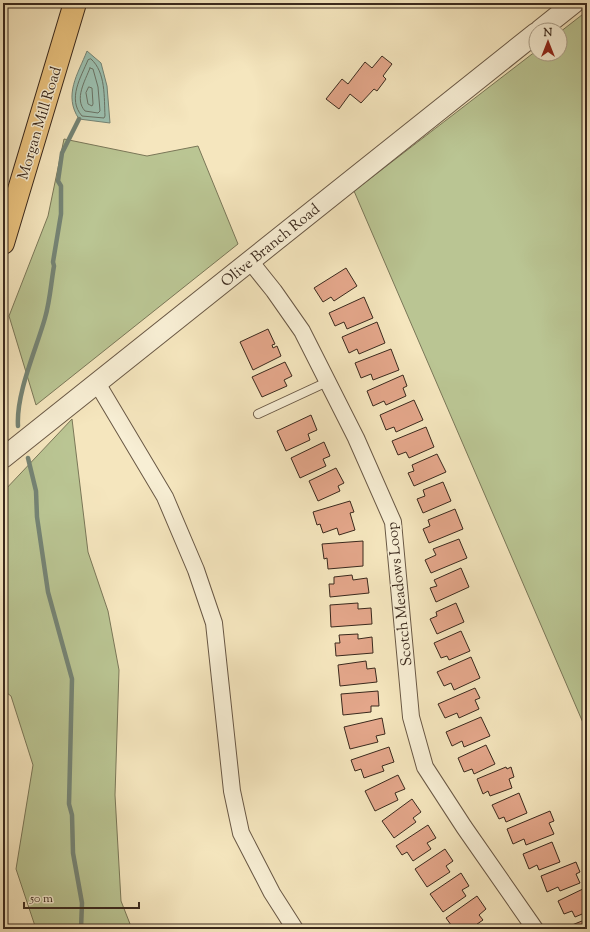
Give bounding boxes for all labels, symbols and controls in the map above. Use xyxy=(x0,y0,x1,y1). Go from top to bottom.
north arrow xyxy=(528,22,568,62)
text: N xyxy=(543,25,553,41)
street label: Morgan Mill Road xyxy=(13,64,68,182)
street label: Olive Branch Road xyxy=(217,199,325,293)
street label: Scotch Meadows Loop xyxy=(382,521,419,667)
scale bar xyxy=(24,884,139,910)
text: 50 m xyxy=(29,890,53,908)

